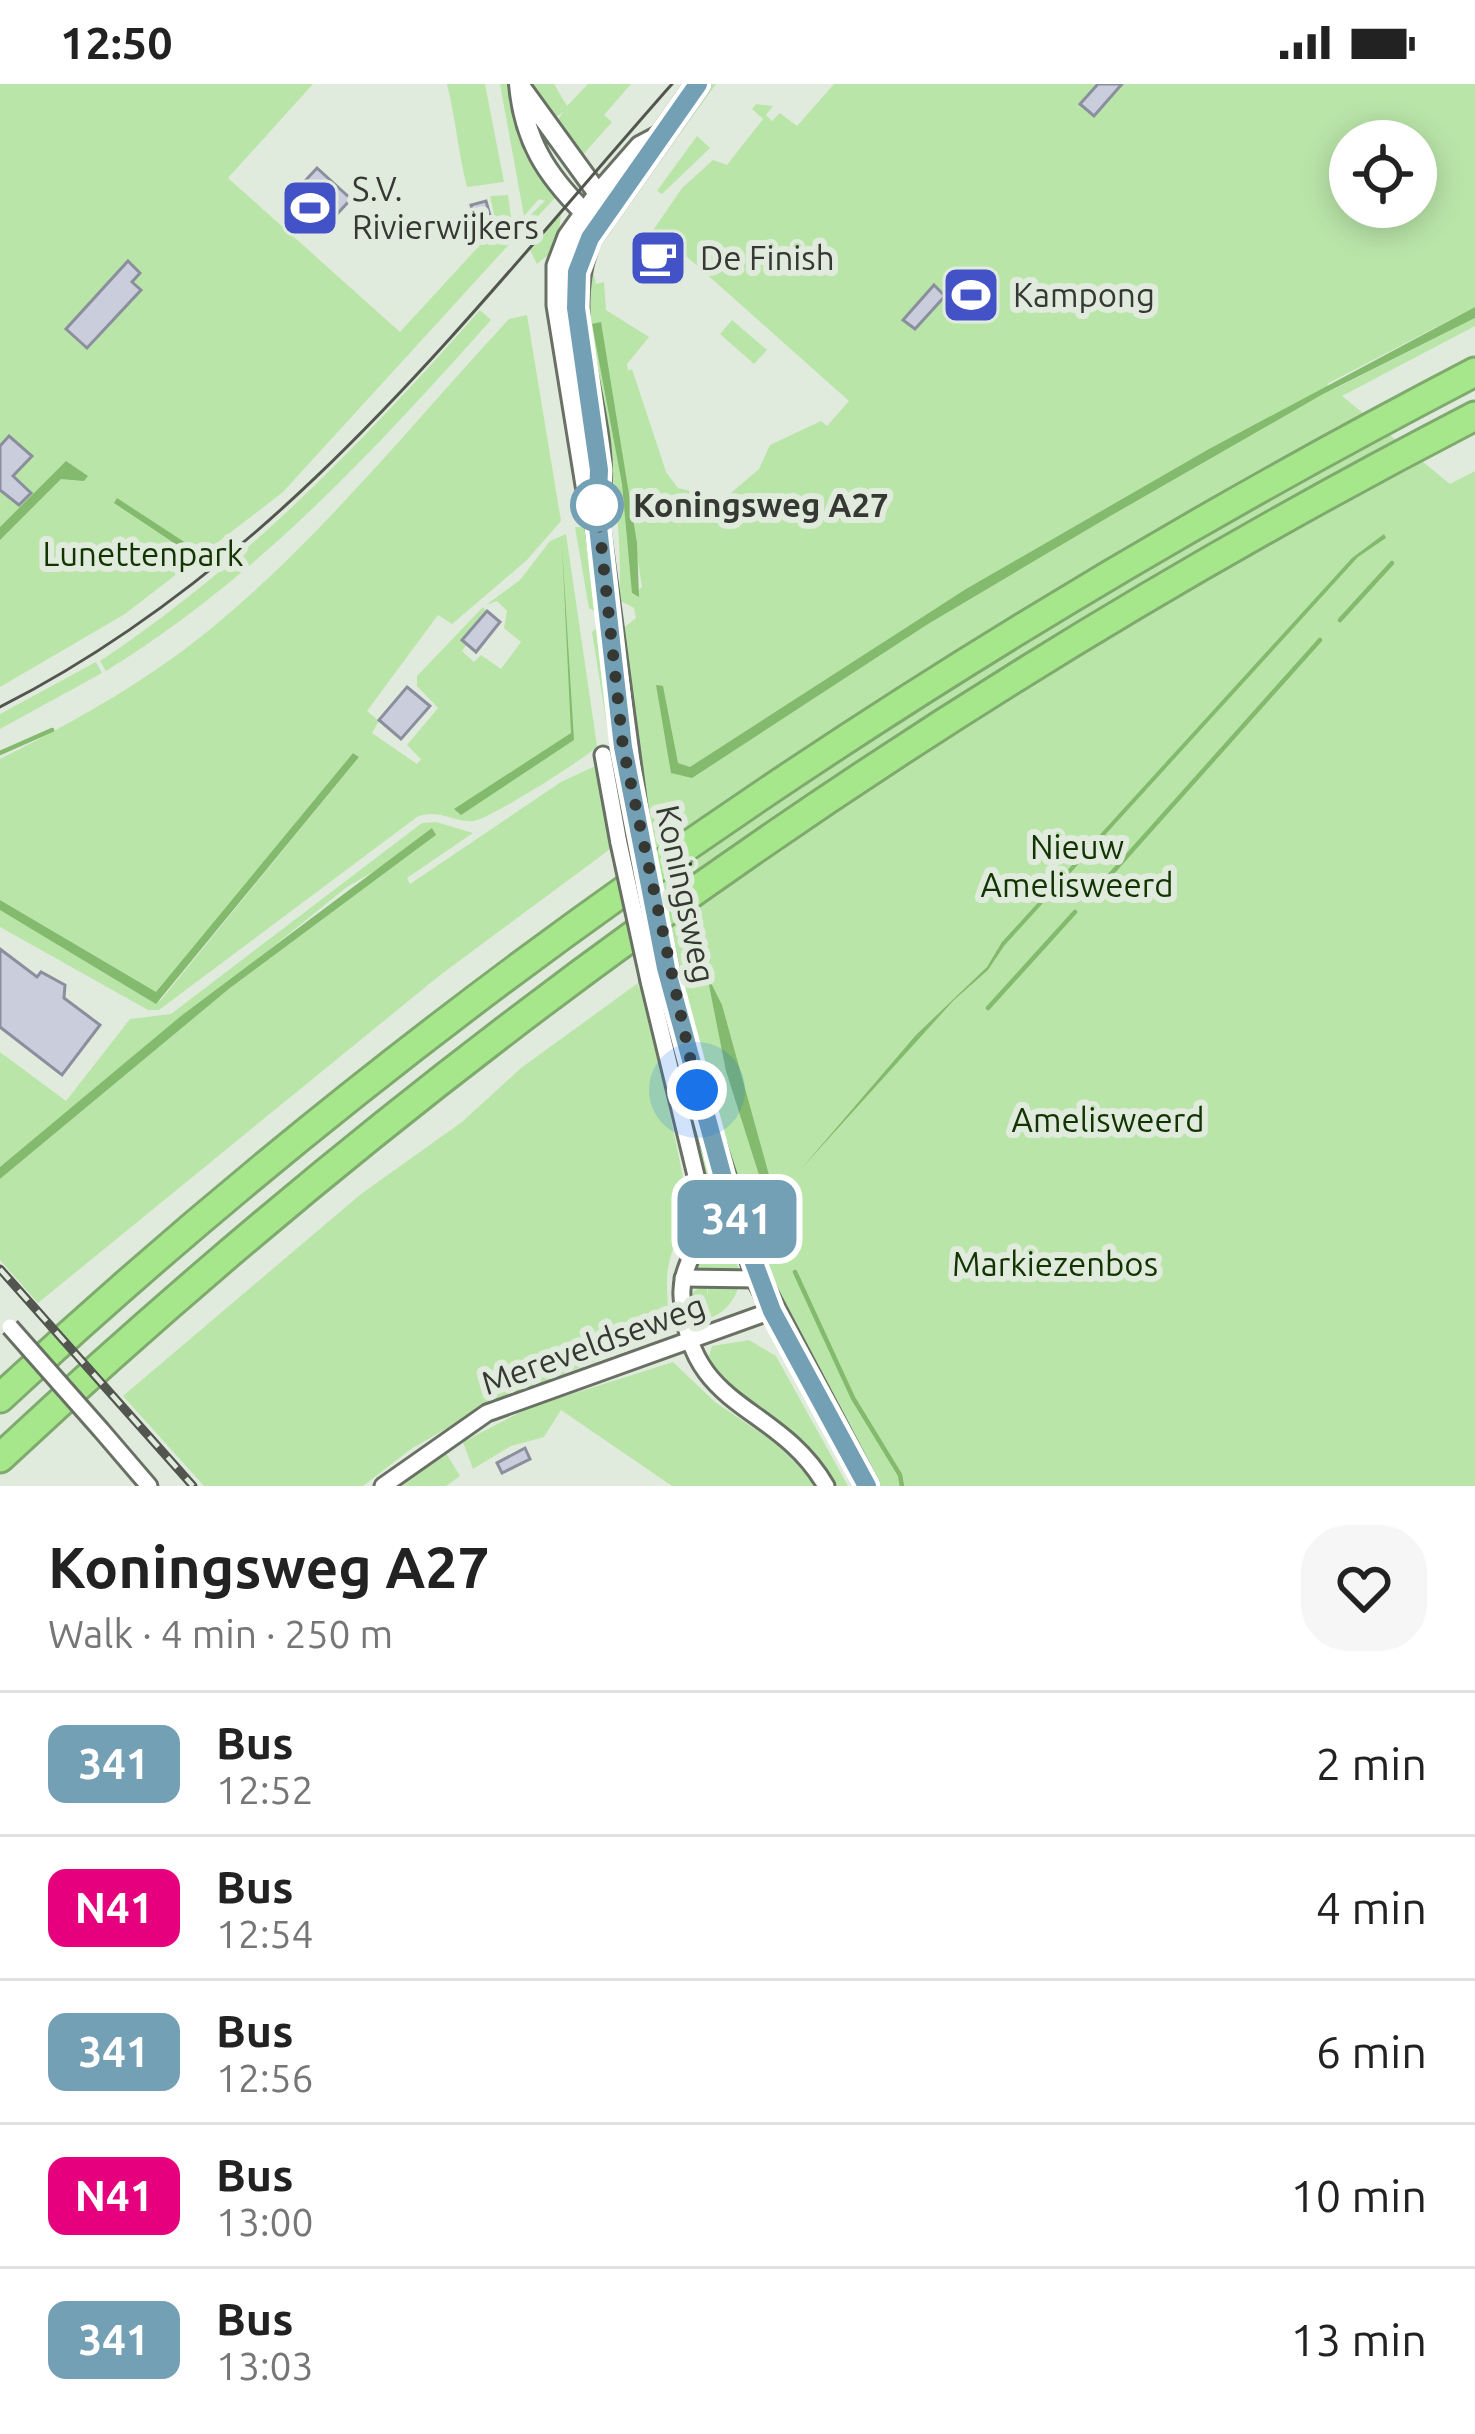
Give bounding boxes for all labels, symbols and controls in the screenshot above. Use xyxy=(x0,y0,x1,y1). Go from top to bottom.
text: 12:50 xyxy=(60,17,173,68)
map controls xyxy=(1329,120,1437,228)
button: locate xyxy=(1329,120,1437,228)
place label: S.V. Rivierwijkers xyxy=(352,170,539,245)
sports icon: S.V. Rivierwijkers xyxy=(279,177,341,239)
cafe icon: De Finish xyxy=(627,227,689,289)
place label: De Finish xyxy=(700,239,834,276)
sports icon: Kampong xyxy=(940,264,1002,326)
place label: Kampong xyxy=(1013,276,1155,313)
marker: Koningsweg A27 xyxy=(572,480,622,530)
place label: Koningsweg A27 xyxy=(633,486,889,523)
park label: Lunettenpark xyxy=(42,535,244,572)
street label: Koningsweg xyxy=(650,802,723,986)
park label: Nieuw Amelisweerd xyxy=(981,828,1173,903)
your location xyxy=(667,1060,727,1120)
park label: Amelisweerd xyxy=(1012,1101,1204,1138)
line badge: 341 xyxy=(668,1180,806,1258)
text: 341 xyxy=(701,1195,773,1242)
park label: Markiezenbos xyxy=(952,1245,1158,1282)
street label: Mereveldseweg xyxy=(476,1286,710,1401)
button: heart xyxy=(1301,1525,1427,1651)
text: Koningsweg A27 xyxy=(48,1535,490,1599)
text: Walk · 4 min · 250 m xyxy=(48,1612,393,1655)
text: Bus xyxy=(216,1717,293,1768)
text: 2 min xyxy=(1316,1738,1427,1789)
text: 341 xyxy=(78,1740,150,1787)
text: 12:52 xyxy=(216,1768,314,1811)
text: Bus xyxy=(216,1861,293,1912)
text: 4 min xyxy=(1316,1882,1427,1933)
text: N41 xyxy=(75,1884,153,1931)
text: 12:54 xyxy=(216,1912,314,1955)
text: Bus xyxy=(216,2005,293,2056)
text: 6 min xyxy=(1316,2026,1427,2077)
text: 341 xyxy=(78,2028,150,2075)
text: 12:56 xyxy=(216,2056,314,2099)
text: Bus xyxy=(216,2149,293,2200)
text: 10 min xyxy=(1290,2170,1427,2221)
text: N41 xyxy=(75,2172,153,2219)
text: 13:00 xyxy=(216,2200,314,2243)
text: Bus xyxy=(216,2293,293,2344)
text: 13 min xyxy=(1290,2314,1427,2365)
text: 341 xyxy=(78,2316,150,2363)
text: 13:03 xyxy=(216,2344,314,2387)

